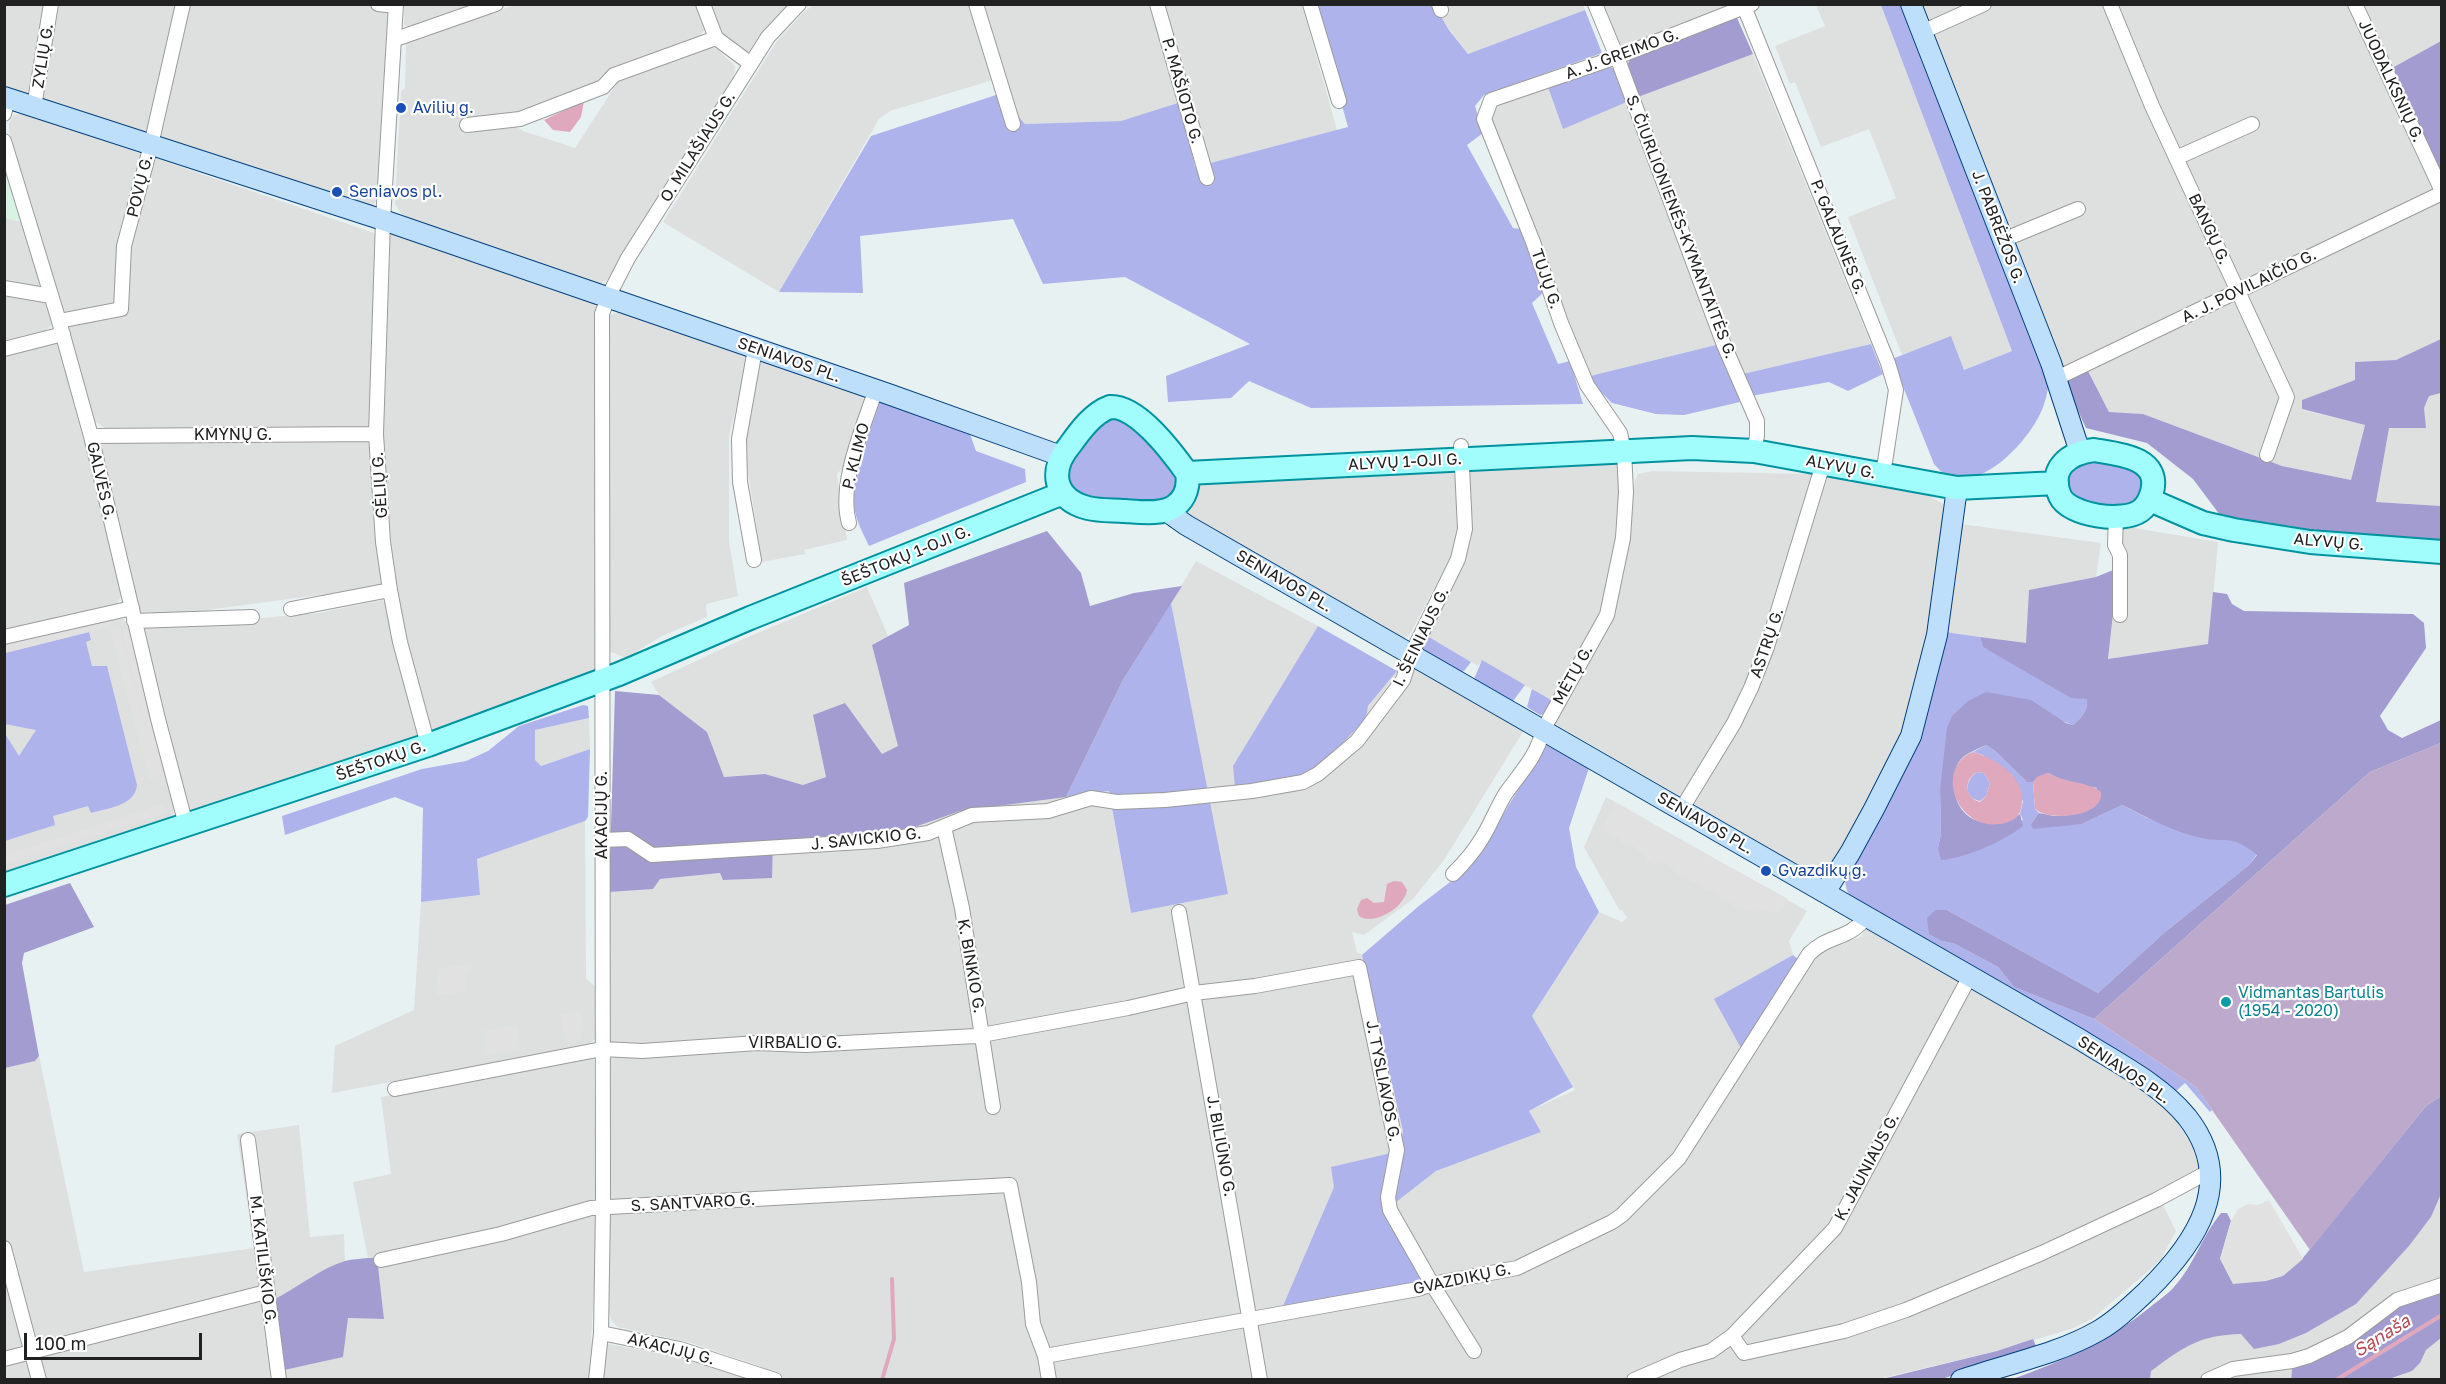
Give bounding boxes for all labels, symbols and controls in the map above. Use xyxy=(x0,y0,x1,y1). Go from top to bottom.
street label: JUODALKSNIŲ G. xyxy=(2354,17,2428,145)
street label: ZYLIŲ G. xyxy=(28,22,58,90)
street label: A. J. GREIMO G. xyxy=(1563,25,1681,83)
street label: P. MAŠIOTO G. xyxy=(1158,36,1206,146)
street label: O. MILAŠIAUS G. xyxy=(656,88,740,206)
street label: S. ČIURLIONIENĖS-KYMANTAITĖS G. xyxy=(1622,93,1740,361)
place label: Avilių g. xyxy=(413,98,474,118)
marker: Avilių g. xyxy=(394,101,408,115)
street label: POVŲ G. xyxy=(123,153,157,219)
street label: J. PABRĖŽOS G. xyxy=(1968,168,2028,286)
street label: P. GALAUNĖS G. xyxy=(1806,177,1870,297)
place label: Seniavos pl. xyxy=(349,182,443,202)
marker: Seniavos pl. xyxy=(330,185,344,199)
street label: BANGŲ G. xyxy=(2184,191,2234,267)
street label: A. J. POVILAIČIO G. xyxy=(2179,245,2319,327)
street label: TUJŲ G. xyxy=(1527,247,1565,311)
street label: SENIAVOS PL. xyxy=(735,333,843,387)
street label: P. KLIMO xyxy=(838,421,874,491)
street label: KMYNŲ G. xyxy=(194,425,272,445)
street label: GALVĖS G. xyxy=(83,440,119,522)
street label: ALYVŲ 1-OJI G. xyxy=(1347,449,1463,475)
street label: GĖLIŲ G. xyxy=(368,451,392,519)
street label: ALYVŲ G. xyxy=(1804,451,1878,483)
street label: ŠEŠTOKŲ 1-OJI G. xyxy=(839,521,973,591)
street label: ALYVŲ G. xyxy=(2293,529,2365,555)
street label: SENIAVOS PL. xyxy=(1233,546,1335,616)
street label: I. ŠEINIAUS G. xyxy=(1389,584,1453,690)
street label: ASTRŲ G. xyxy=(1746,605,1788,681)
street label: MĖTŲ G. xyxy=(1549,642,1597,708)
street label: ŠEŠTOKŲ G. xyxy=(333,737,429,785)
street label: AKACIJŲ G. xyxy=(592,771,612,859)
street label: SENIAVOS PL. xyxy=(1654,788,1756,858)
street label: J. SAVICKIO G. xyxy=(810,824,922,854)
place label: Gvazdikų g. xyxy=(1778,861,1866,881)
marker: Gvazdikų g. xyxy=(1759,864,1773,878)
street label: K. BINKIO G. xyxy=(953,917,989,1015)
place label: Vidmantas Bartulis (1954 - 2020) xyxy=(2238,983,2384,1021)
marker: Vidmantas Bartulis (1954 - 2020) xyxy=(2219,995,2233,1009)
street label: J. TYSLIAVOS G. xyxy=(1362,1019,1404,1143)
street label: SENIAVOS PL. xyxy=(2074,1032,2174,1108)
street label: VIRBALIO G. xyxy=(748,1033,842,1053)
street label: J. BILIŪNO G. xyxy=(1203,1094,1239,1198)
street label: K. JAUNIAUS G. xyxy=(1831,1110,1903,1224)
street label: S. SANTVARO G. xyxy=(630,1190,756,1216)
street label: M. KATILIŠKIO G. xyxy=(246,1194,280,1326)
street label: GVAZDIKŲ G. xyxy=(1411,1259,1513,1299)
water label: Sąnaša xyxy=(2350,1310,2414,1362)
scale bar xyxy=(27,1321,206,1359)
street label: AKACIJŲ G. xyxy=(626,1329,716,1369)
text: 100 m xyxy=(35,1332,86,1354)

